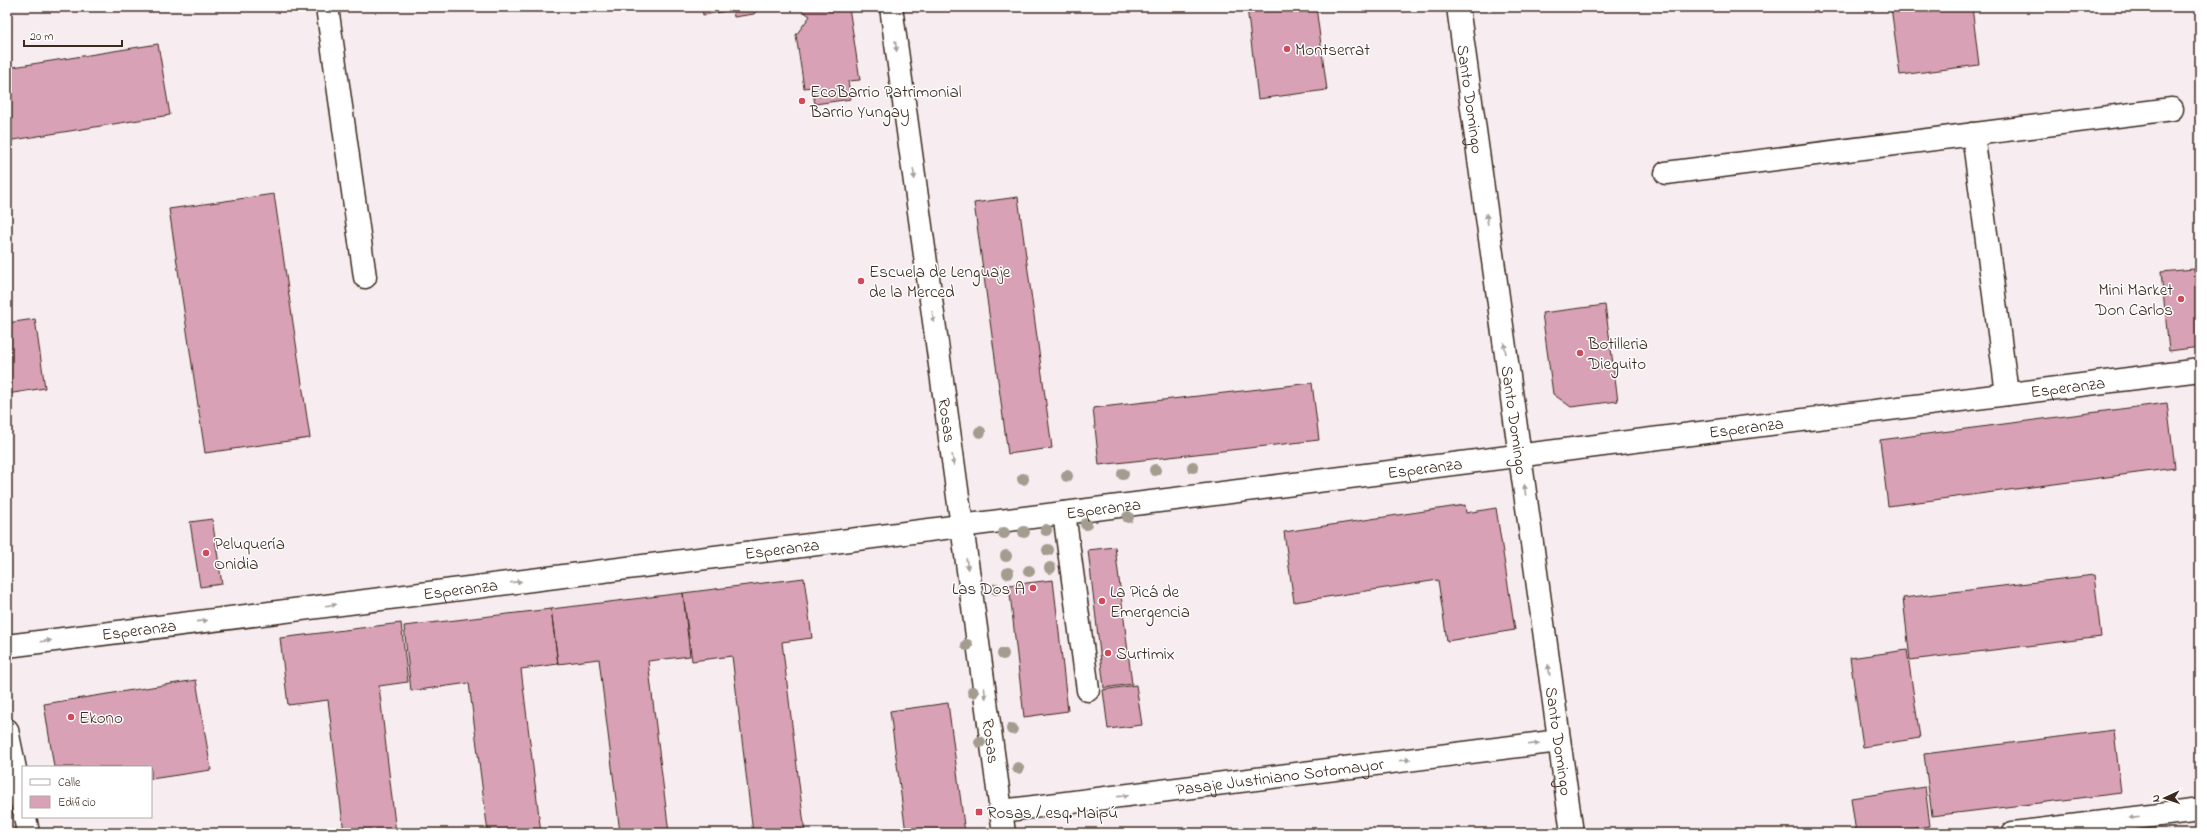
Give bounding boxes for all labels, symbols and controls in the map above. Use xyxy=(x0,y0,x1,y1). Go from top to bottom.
scale bar xyxy=(24,22,122,48)
text: 20 m xyxy=(30,28,53,46)
place label: Montserrat xyxy=(1295,38,1370,63)
one-way arrow xyxy=(893,40,899,52)
street label: Santo Domingo xyxy=(1449,43,1489,156)
marker: Montserrat xyxy=(1282,44,1292,54)
place label: EcoBarrio Patrimonial Barrio Yungay xyxy=(809,80,962,127)
marker: EcoBarrio Patrimonial Barrio Yungay xyxy=(797,96,807,106)
one-way arrow xyxy=(911,168,917,180)
one-way arrow xyxy=(1484,213,1490,225)
place label: Escuela de Lenguaje de la Merced xyxy=(869,260,1011,305)
marker: Escuela de Lenguaje de la Merced xyxy=(856,276,866,286)
place label: Mini Market Don Carlos xyxy=(2094,278,2173,323)
marker: Mini Market Don Carlos xyxy=(2176,294,2186,304)
one-way arrow xyxy=(930,311,937,323)
place label: Botilleria Dieguito xyxy=(1587,332,1648,379)
one-way arrow xyxy=(1502,342,1508,354)
marker: Botilleria Dieguito xyxy=(1575,348,1585,358)
street label: Santo Domingo xyxy=(1494,364,1533,477)
street label: Esperanza xyxy=(2029,371,2107,405)
street label: Rosas xyxy=(931,396,961,444)
street label: Esperanza xyxy=(1708,412,1785,446)
street label: Esperanza xyxy=(1386,452,1464,486)
one-way arrow xyxy=(950,454,956,466)
one-way arrow xyxy=(1522,484,1528,496)
street label: Esperanza xyxy=(1065,492,1142,527)
place label: Peluquería Onidia xyxy=(214,532,285,577)
street label: Esperanza xyxy=(743,533,821,567)
marker: Peluquería Onidia xyxy=(201,548,211,558)
one-way arrow xyxy=(964,558,970,570)
street label: Esperanza xyxy=(422,573,499,608)
place label: Las Dos A xyxy=(952,577,1025,602)
one-way arrow xyxy=(510,578,522,585)
place label: La Picá de Emergencia xyxy=(1110,580,1190,627)
marker: Las Dos A xyxy=(1028,583,1038,593)
marker: La Picá de Emergencia xyxy=(1097,596,1107,606)
one-way arrow xyxy=(325,602,337,608)
street label: Esperanza xyxy=(100,614,178,648)
one-way arrow xyxy=(196,618,209,624)
one-way arrow xyxy=(40,638,52,644)
place label: Surtimix xyxy=(1116,642,1175,667)
marker: Surtimix xyxy=(1103,648,1113,658)
one-way arrow xyxy=(1546,663,1552,676)
street label: Santo Domingo xyxy=(1538,685,1578,797)
one-way arrow xyxy=(982,687,988,699)
place label: Ekono xyxy=(79,706,123,731)
marker: Ekono xyxy=(66,712,76,722)
street label: Rosas xyxy=(975,718,1005,765)
one-way arrow xyxy=(1528,741,1540,747)
street label: Pasaje Justiniano Sotomayor xyxy=(1175,752,1386,803)
one-way arrow xyxy=(1399,757,1411,763)
legend xyxy=(22,766,152,818)
text: Calle xyxy=(58,774,81,792)
north arrow xyxy=(2145,778,2185,818)
one-way arrow xyxy=(1117,792,1129,799)
text: Edificio xyxy=(58,794,96,812)
text: N xyxy=(2148,794,2164,803)
place label: Rosas / esq. Maipú xyxy=(987,801,1118,826)
marker: Rosas / esq. Maipú xyxy=(974,807,984,817)
one-way arrow xyxy=(2127,815,2140,821)

